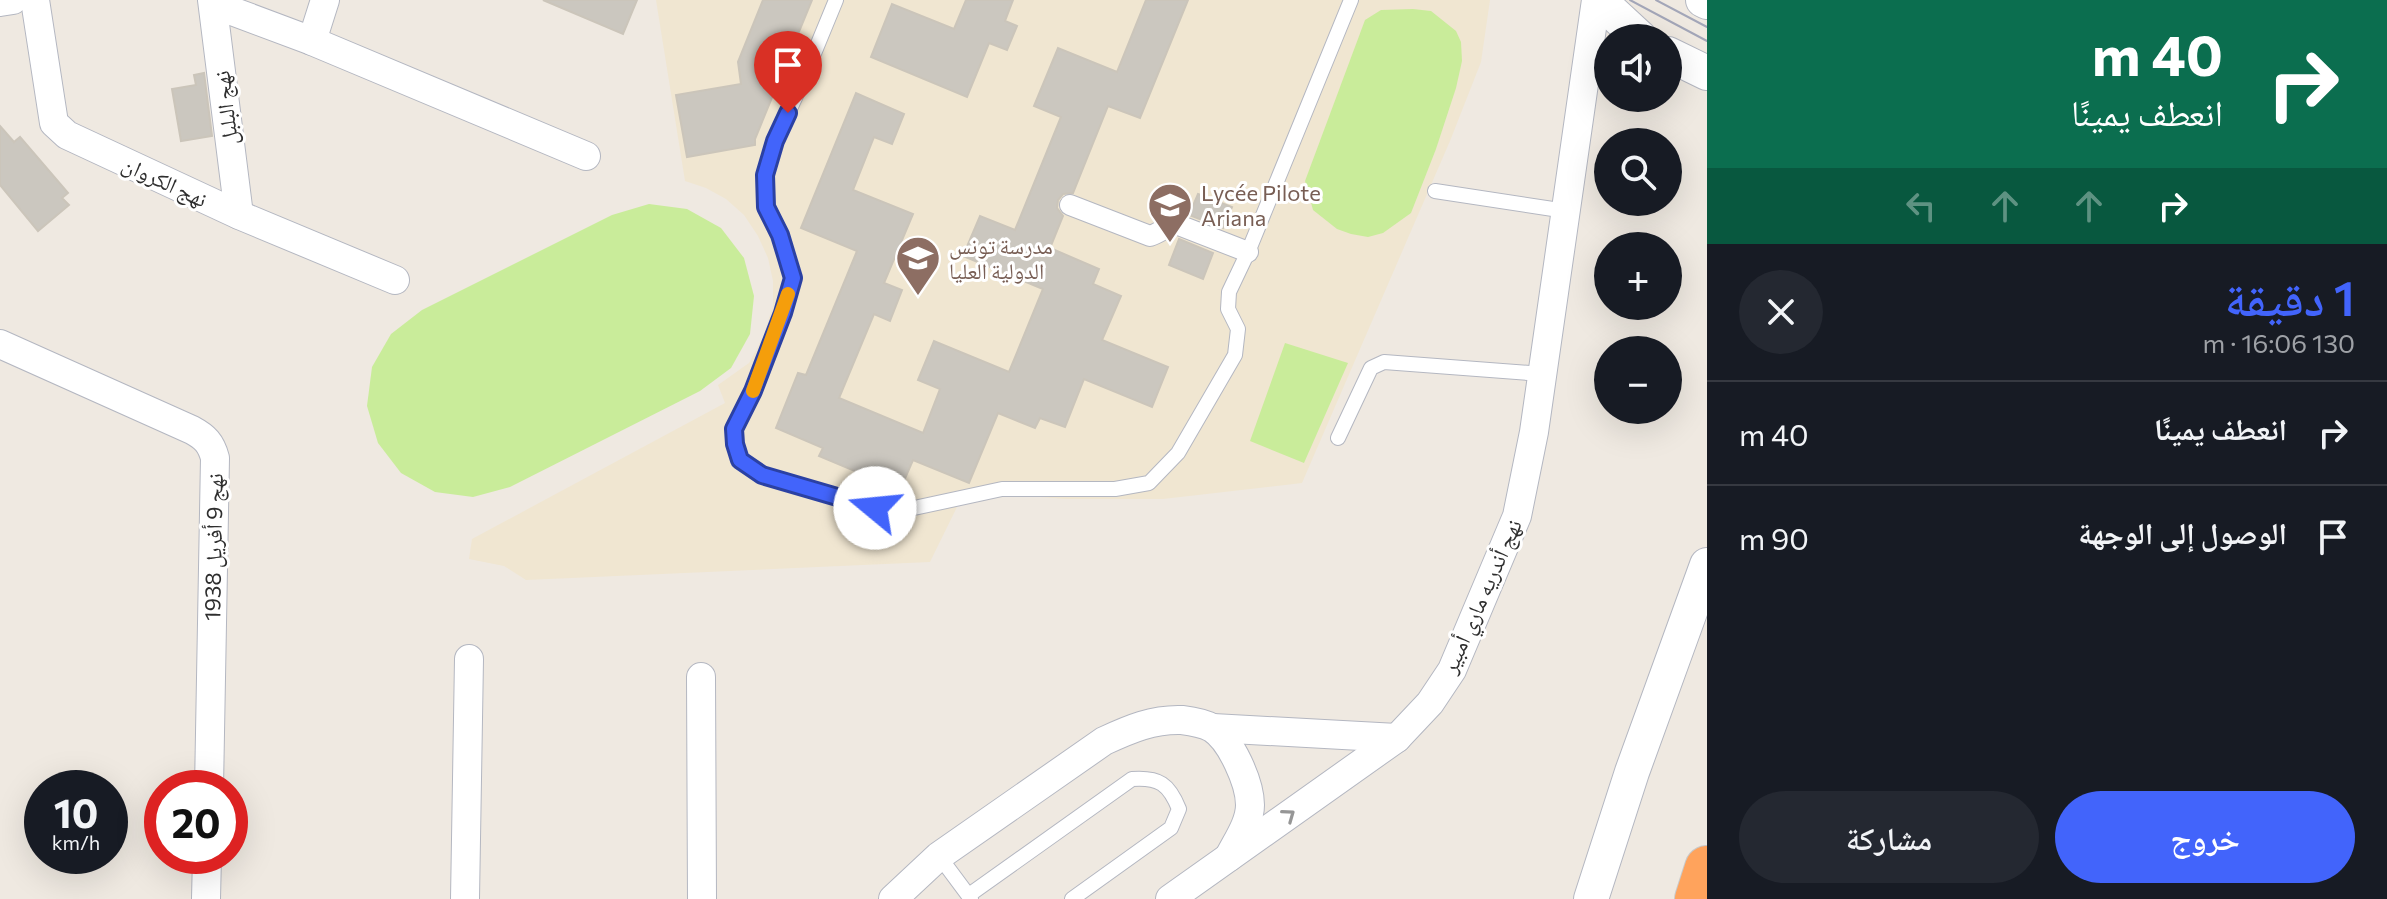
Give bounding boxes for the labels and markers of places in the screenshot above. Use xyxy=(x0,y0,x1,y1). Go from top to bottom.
pin xyxy=(754,31,822,113)
place label: Lycée Pilote Ariana xyxy=(1201,179,1321,231)
school or university icon: Lycée Pilote Ariana xyxy=(1146,181,1194,244)
place label: مدرسة تونس الدولية العليا xyxy=(949,232,1053,284)
school or university icon: مدرسة تونس الدولية العليا xyxy=(894,234,942,297)

